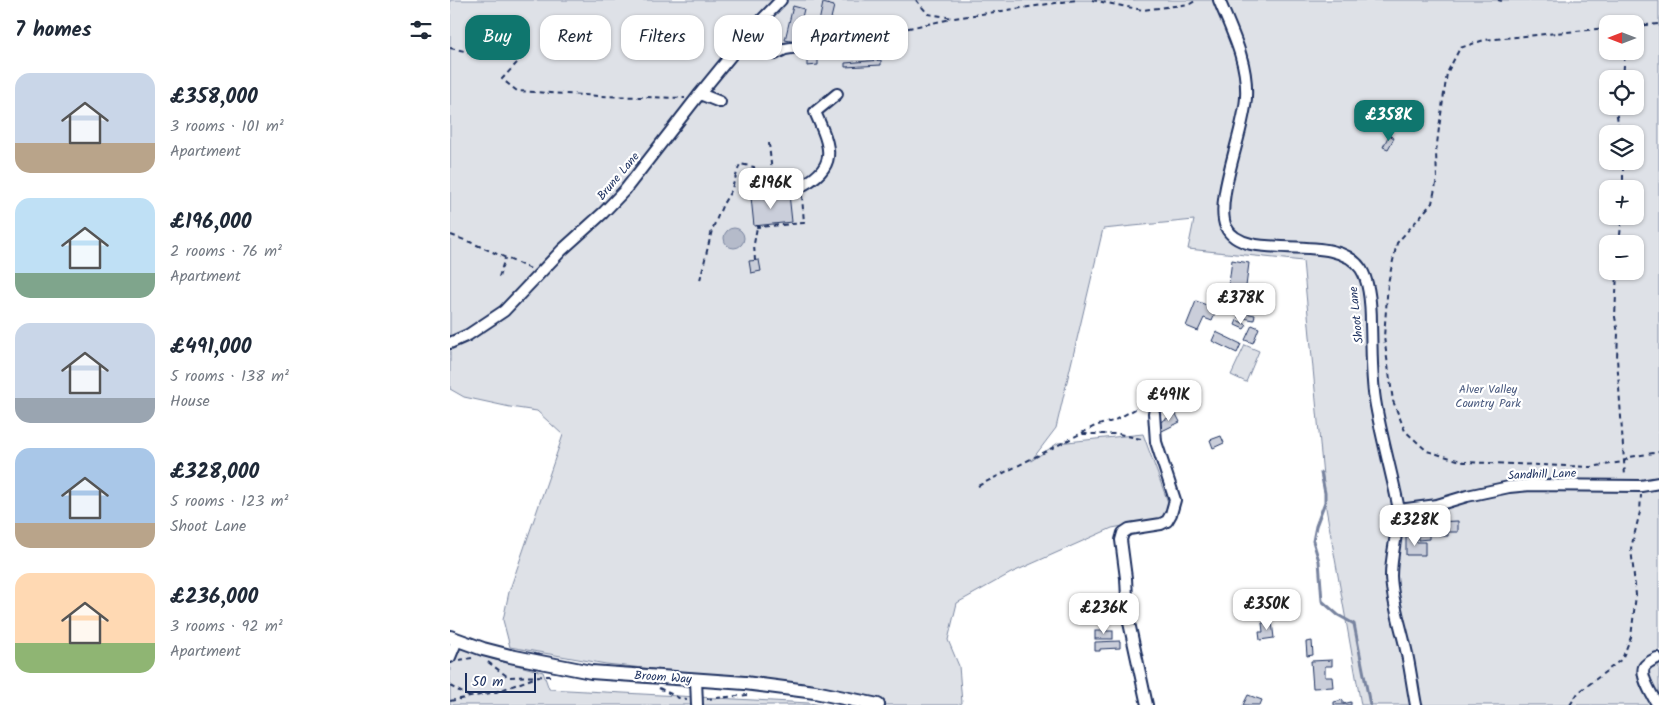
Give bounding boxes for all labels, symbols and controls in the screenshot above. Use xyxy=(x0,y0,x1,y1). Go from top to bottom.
text: 7 homes xyxy=(15,14,92,47)
chip: Buy xyxy=(465,15,530,60)
chip: Rent xyxy=(540,15,611,60)
chip: Filters xyxy=(621,15,704,60)
chip: New xyxy=(714,15,782,60)
chip: Apartment xyxy=(792,15,908,60)
north arrow xyxy=(1599,15,1644,60)
map controls xyxy=(1599,15,1644,280)
icon: filters xyxy=(407,16,435,44)
button: locate xyxy=(1599,70,1644,115)
text: £358,000 xyxy=(170,81,258,114)
icon: home xyxy=(55,93,115,153)
pin: £358K xyxy=(1354,100,1424,142)
text: £358K xyxy=(1365,103,1413,128)
text: 3 rooms · 101 m² xyxy=(170,114,284,139)
button: layers xyxy=(1599,125,1644,170)
text: Apartment xyxy=(170,139,241,164)
street label: Brune Lane xyxy=(592,148,645,205)
pin: £196K xyxy=(736,168,806,210)
text: £196K xyxy=(750,171,792,196)
button: + xyxy=(1599,180,1644,225)
text: £196,000 xyxy=(170,206,252,239)
icon: home xyxy=(55,218,115,278)
button: − xyxy=(1599,235,1644,280)
text: 2 rooms · 76 m² xyxy=(170,239,282,264)
text: Apartment xyxy=(170,264,241,289)
pin: £378K xyxy=(1206,282,1276,325)
street label: Shoot Lane xyxy=(1344,285,1369,344)
text: £378K xyxy=(1217,286,1265,311)
text: £491,000 xyxy=(170,331,252,364)
icon: home xyxy=(55,343,115,403)
text: 5 rooms · 138 m² xyxy=(170,364,289,389)
pin: £491K xyxy=(1134,380,1204,422)
park label: Alver Valley Country Park xyxy=(1455,380,1521,413)
text: £491K xyxy=(1148,383,1191,408)
text: House xyxy=(170,389,210,414)
text: £328,000 xyxy=(170,456,259,489)
street label: Sandhill Lane xyxy=(1508,464,1577,485)
icon: home xyxy=(55,468,115,528)
text: 5 rooms · 123 m² xyxy=(170,489,289,514)
pin: £328K xyxy=(1380,504,1450,547)
text: £328K xyxy=(1391,508,1439,533)
text: Shoot Lane xyxy=(170,514,246,539)
text: £236,000 xyxy=(170,581,258,614)
pin: £350K xyxy=(1232,588,1302,631)
pin: £236K xyxy=(1069,592,1139,635)
text: £350K xyxy=(1244,592,1290,617)
icon: home xyxy=(55,593,115,653)
text: £236K xyxy=(1080,596,1128,621)
text: 3 rooms · 92 m² xyxy=(170,614,283,639)
text: Apartment xyxy=(170,639,241,664)
street label: Broom Way xyxy=(634,666,693,689)
scale bar xyxy=(465,670,536,693)
text: 50 m xyxy=(472,671,503,693)

